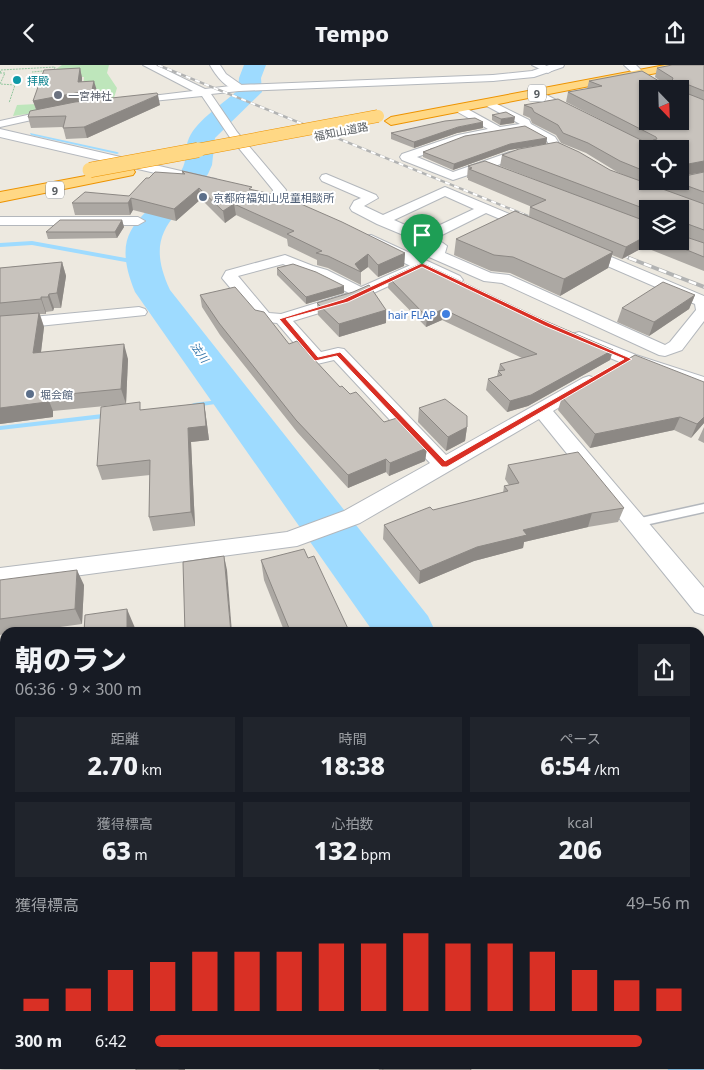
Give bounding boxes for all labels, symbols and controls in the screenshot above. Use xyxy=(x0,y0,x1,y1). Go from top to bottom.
text: Tempo xyxy=(315,18,389,48)
icon: back xyxy=(15,19,43,47)
icon: share xyxy=(661,19,689,47)
place label: 拝殿 xyxy=(27,73,49,88)
marker: 拝殿 xyxy=(11,74,23,86)
north arrow xyxy=(639,80,689,130)
map controls xyxy=(639,80,689,250)
road number: 9 xyxy=(528,84,546,101)
place label: 一宮神社 xyxy=(68,88,112,103)
marker: 一宮神社 xyxy=(52,89,64,101)
street label: 福知山道路 xyxy=(313,118,369,144)
button: locate xyxy=(639,140,689,190)
road number: 9 xyxy=(46,181,64,199)
place label: 京都府福知山児童相談所 xyxy=(213,190,335,205)
marker: 京都府福知山児童相談所 xyxy=(197,191,209,203)
button: layers xyxy=(639,200,689,250)
pin xyxy=(401,214,443,265)
icon: arrive xyxy=(408,221,436,249)
place label: hair FLAP xyxy=(388,307,436,322)
marker: hair FLAP xyxy=(440,308,452,320)
water label: 法川 xyxy=(187,339,213,366)
place label: 堀会館 xyxy=(40,387,73,402)
marker: 堀会館 xyxy=(24,388,36,400)
text: 朝のラン xyxy=(15,640,127,678)
button: share xyxy=(638,644,690,696)
text: 06:36 · 9 × 300 m xyxy=(15,678,142,700)
text: 距離 xyxy=(111,729,139,748)
text: 時間 xyxy=(338,729,366,748)
text: ペース xyxy=(560,729,601,748)
text: 2.70 xyxy=(87,748,138,782)
text: 18:38 xyxy=(320,748,385,782)
text: 6:54 xyxy=(540,748,591,782)
text: km xyxy=(138,760,162,779)
text: /km xyxy=(591,760,620,779)
text: kcal xyxy=(567,813,593,832)
text: 獲得標高 xyxy=(97,814,153,833)
text: 心拍数 xyxy=(331,814,373,833)
text: 206 xyxy=(558,832,602,866)
text: 63 xyxy=(102,833,131,867)
text: 132 xyxy=(314,833,357,867)
text: m xyxy=(131,845,148,864)
text: bpm xyxy=(357,845,391,864)
text: 49–56 m xyxy=(626,892,690,914)
text: 獲得標高 xyxy=(15,894,79,916)
text: 300 m xyxy=(15,1030,62,1052)
text: 6:42 xyxy=(95,1030,127,1052)

